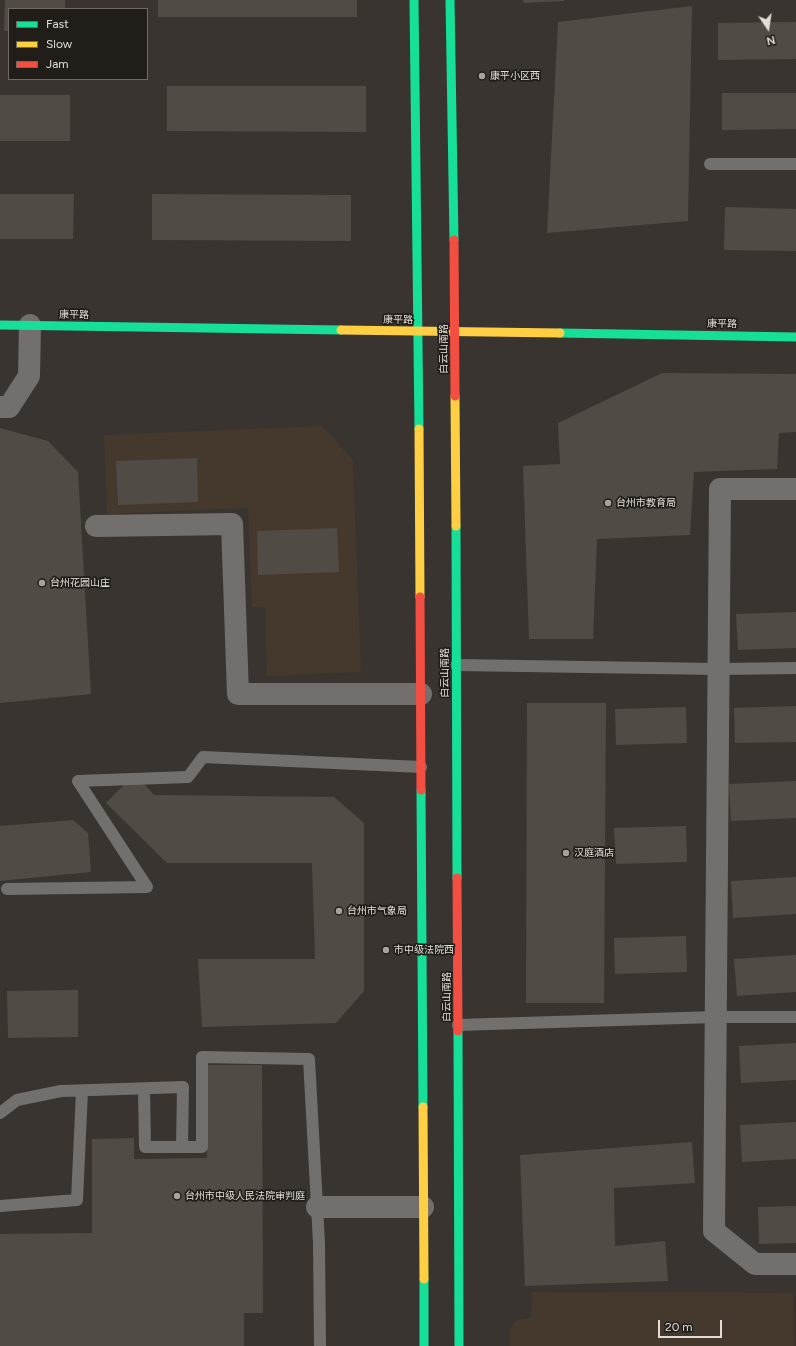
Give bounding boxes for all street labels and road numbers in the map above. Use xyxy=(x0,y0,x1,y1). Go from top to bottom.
street label: 康平路 xyxy=(59,309,89,321)
street label: 康平路 xyxy=(383,314,413,326)
street label: 康平路 xyxy=(707,318,737,330)
street label: 白云山南路 xyxy=(438,324,450,374)
street label: 白云山南路 xyxy=(439,648,451,698)
street label: 白云山南路 xyxy=(441,972,453,1022)

